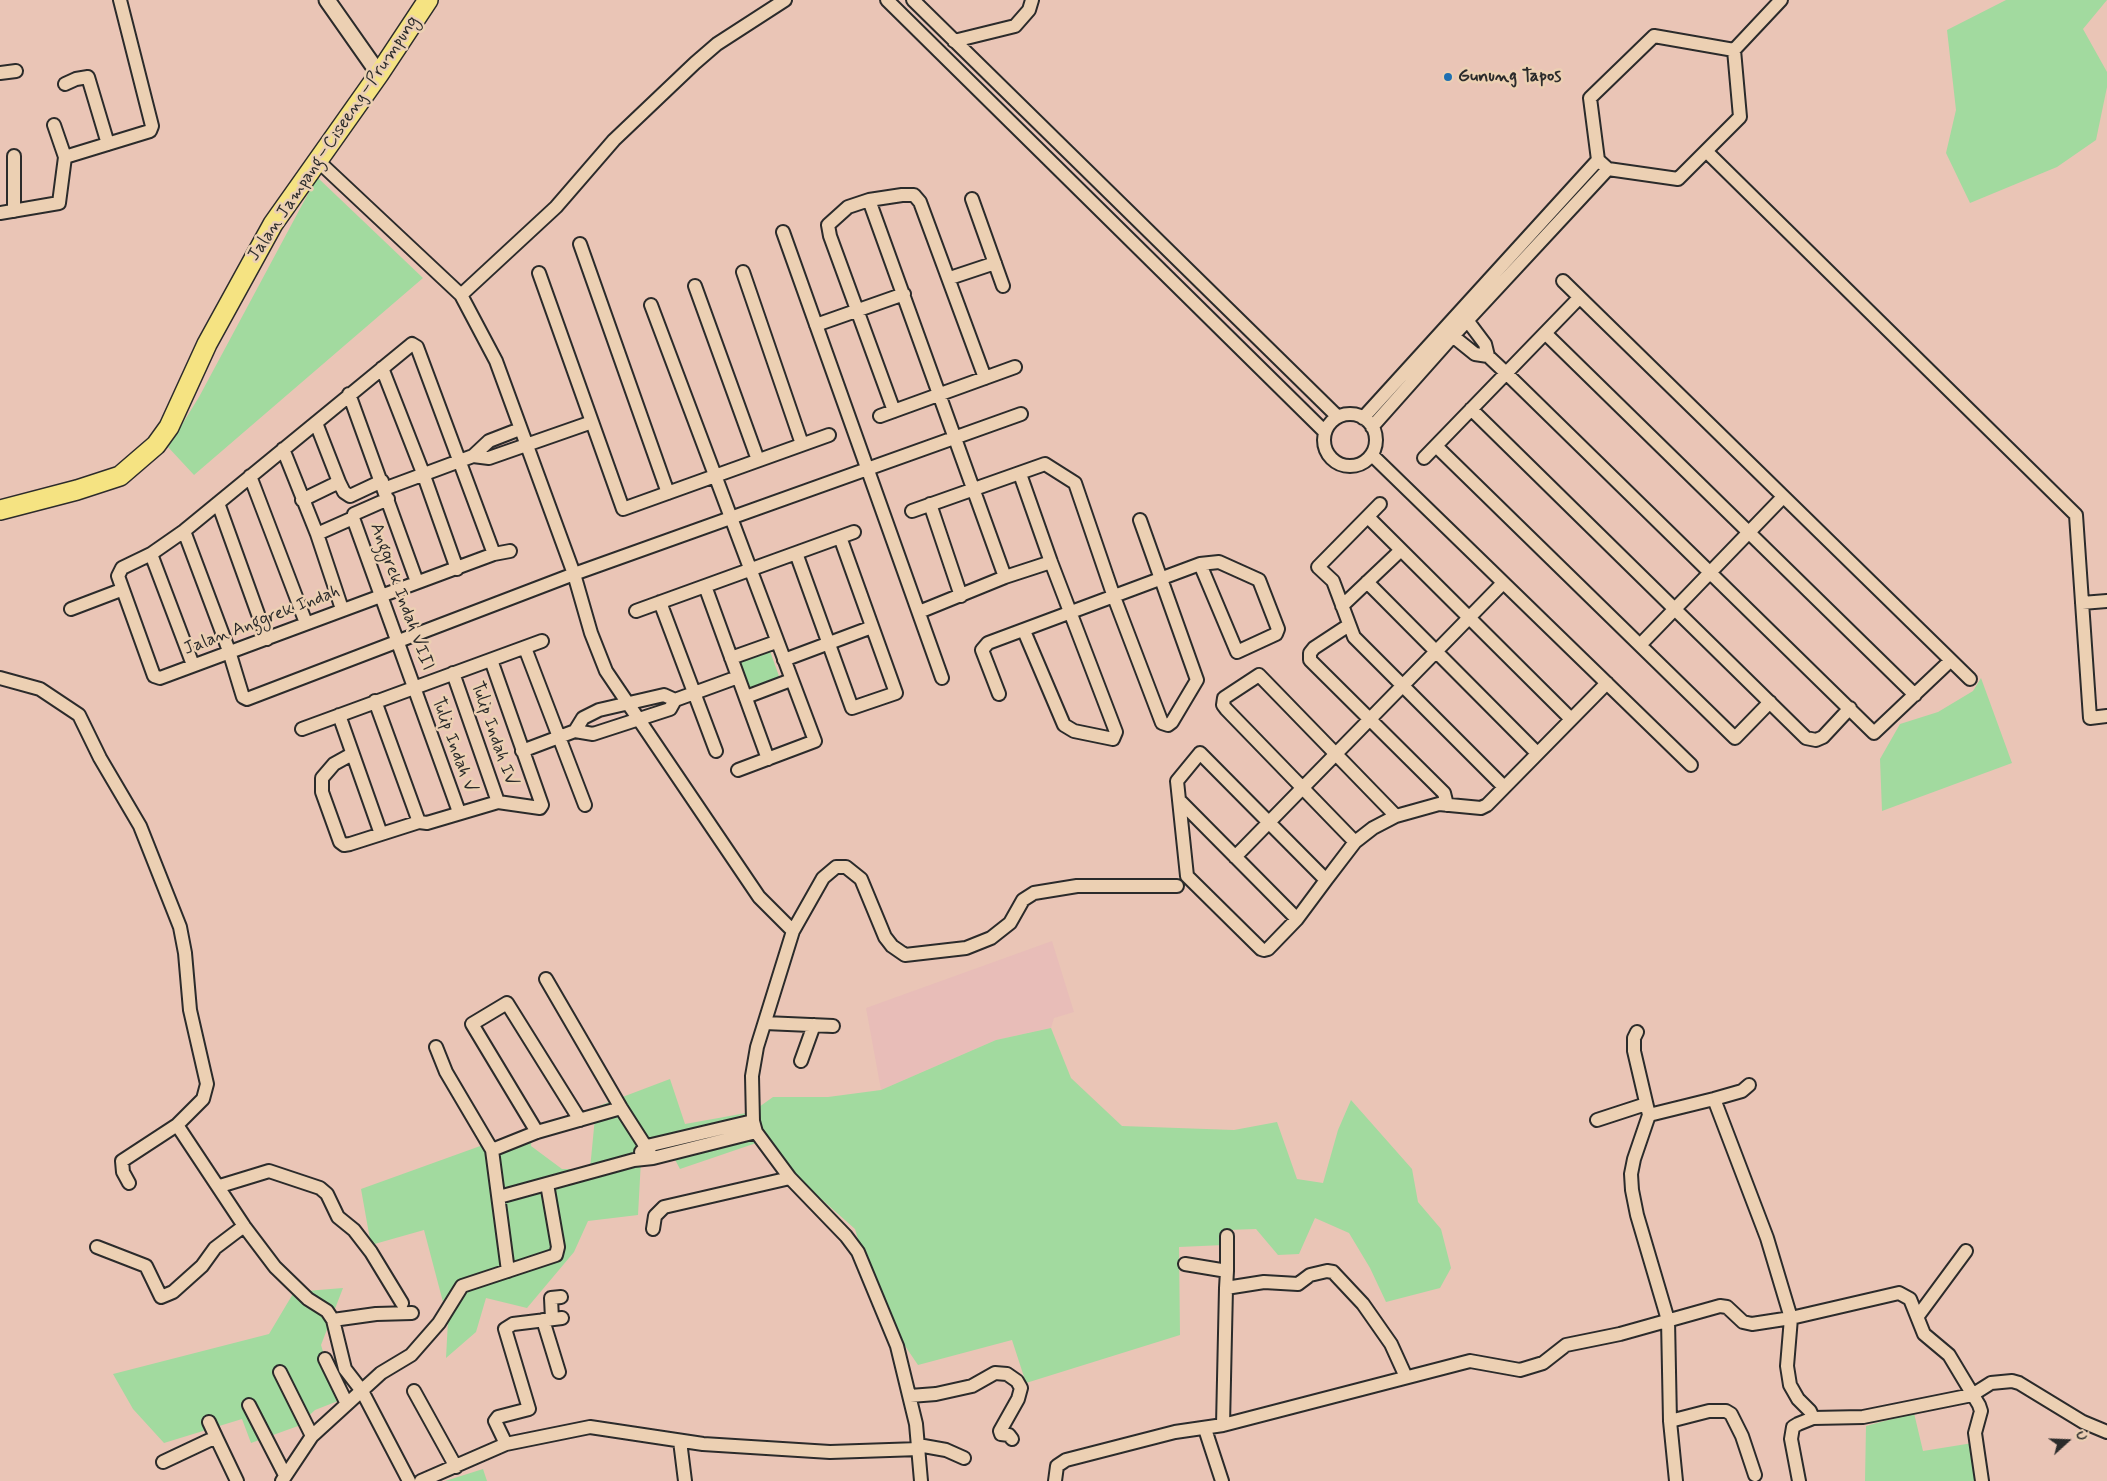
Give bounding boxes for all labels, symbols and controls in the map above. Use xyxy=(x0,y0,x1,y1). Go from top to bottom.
street label: Jalan Jampang–Ciseeng–Prumpung xyxy=(244,12,424,266)
place label: Gunung Tapos xyxy=(1458,66,1561,88)
marker: Gunung Tapos xyxy=(1442,71,1454,83)
street label: Anggrek Indah VIII xyxy=(364,520,438,674)
street label: Jalan Anggrek Indah xyxy=(181,581,343,661)
street label: Tulip Indah IV xyxy=(465,679,521,789)
street label: Tulip Indah V xyxy=(426,695,480,795)
north arrow xyxy=(2042,1416,2092,1466)
text: U xyxy=(2071,1429,2091,1443)

